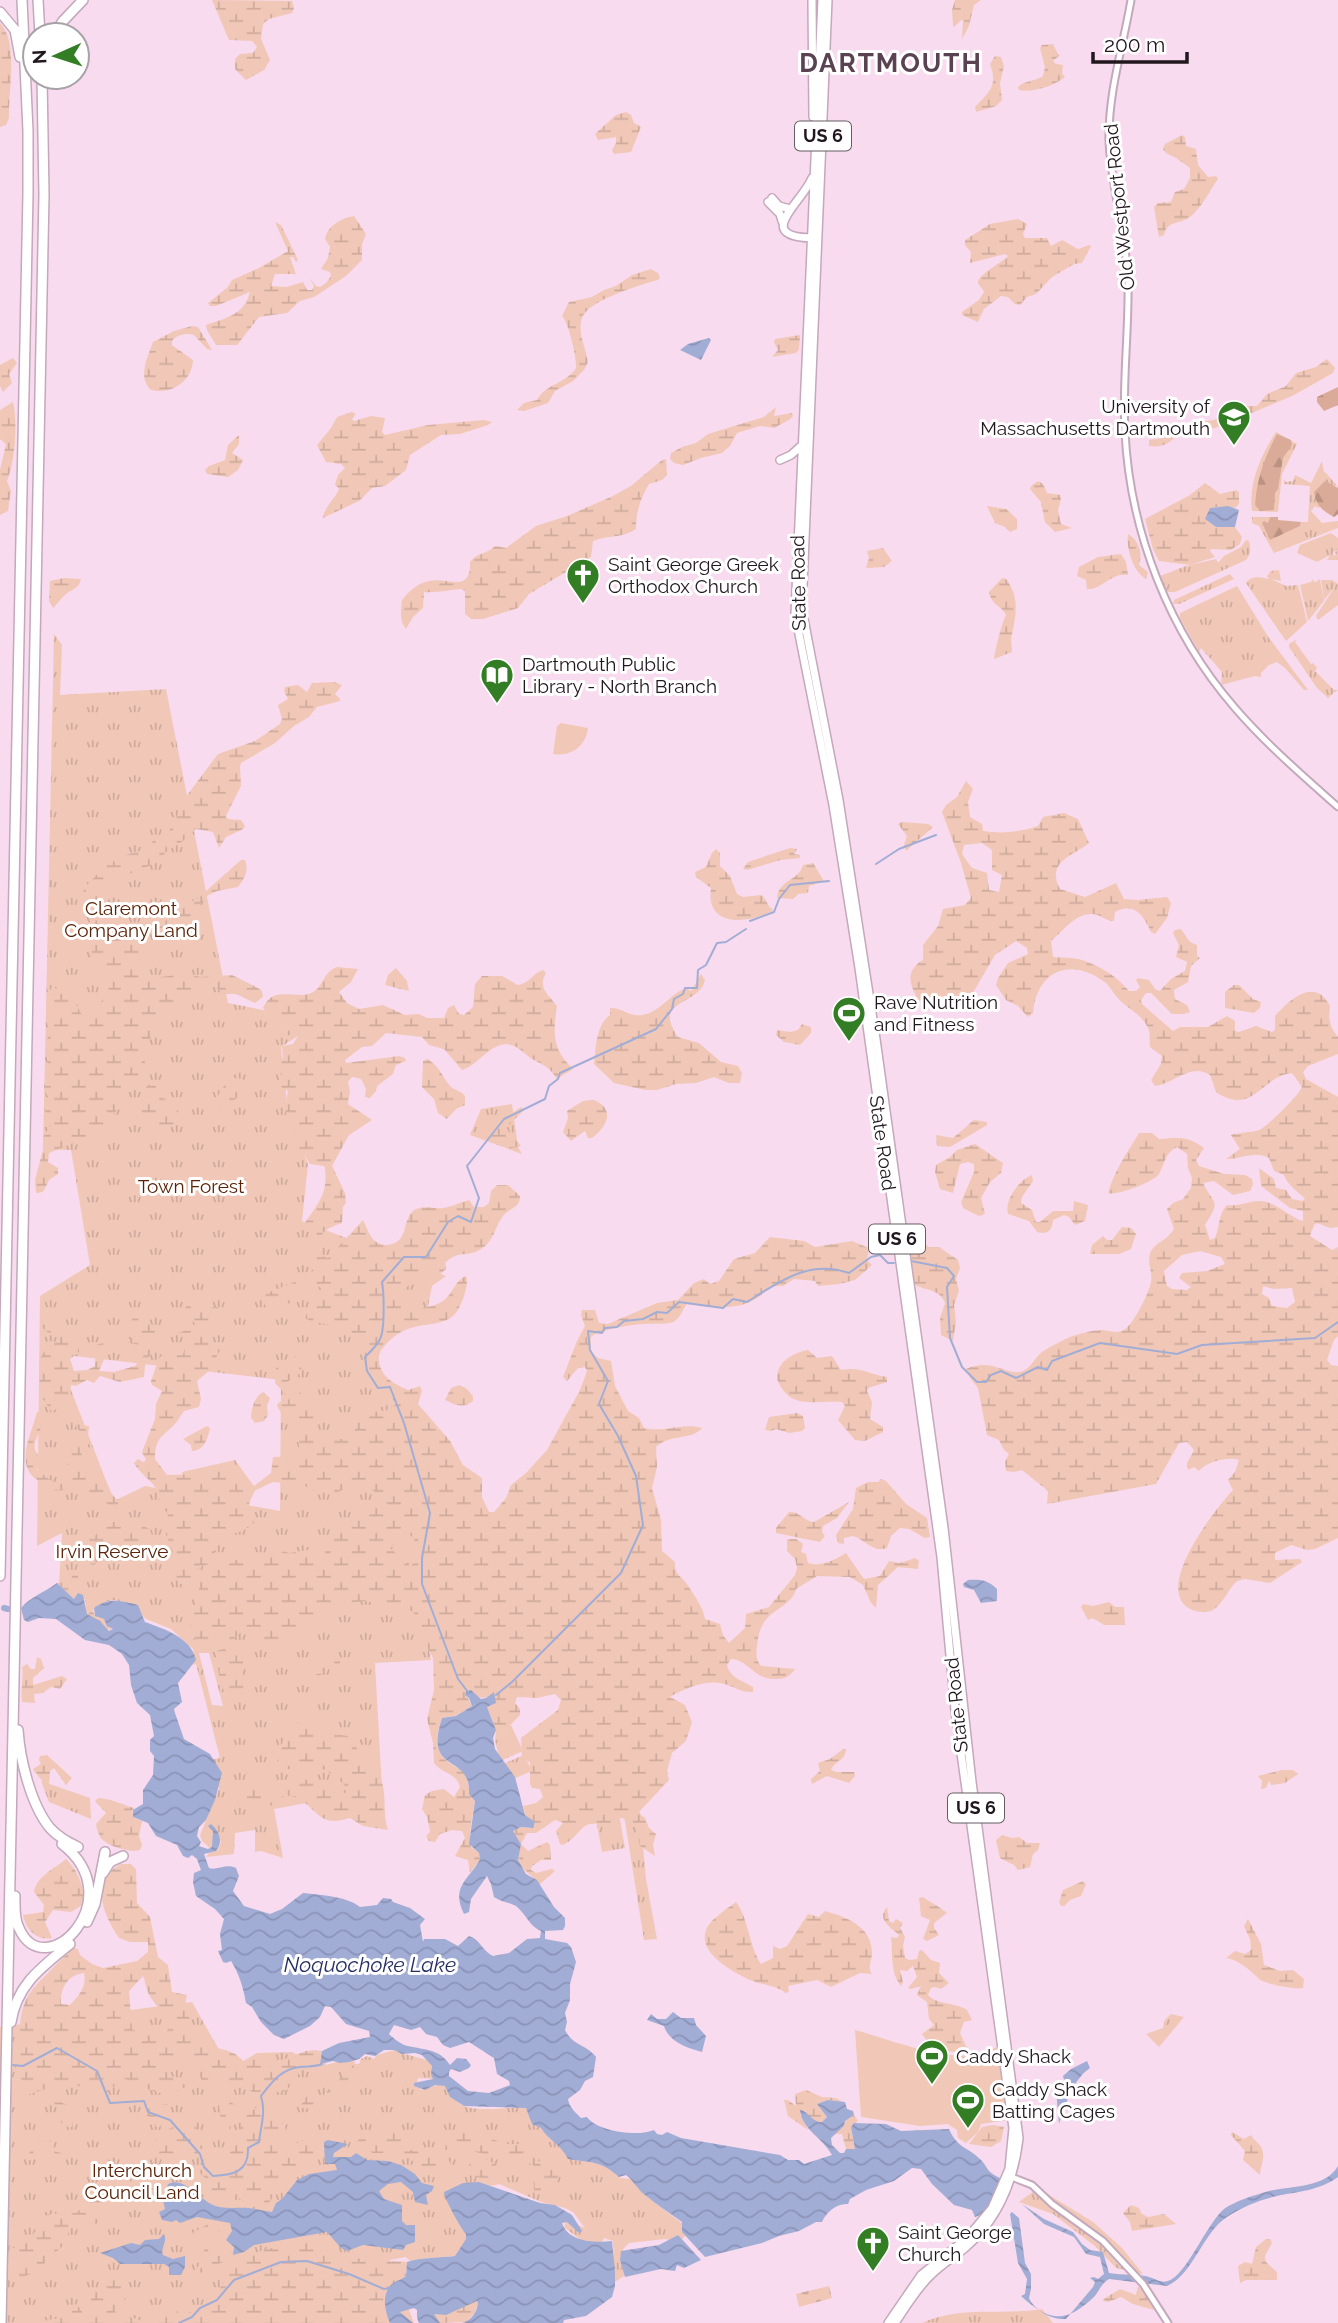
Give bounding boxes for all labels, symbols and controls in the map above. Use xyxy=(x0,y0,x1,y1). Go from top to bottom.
north arrow xyxy=(21,21,91,91)
scale bar xyxy=(1093,21,1188,65)
text: 200 m xyxy=(1104,32,1165,57)
district label: DARTMOUTH xyxy=(799,48,983,78)
text: N xyxy=(28,49,50,65)
road number: US 6 xyxy=(795,121,851,150)
street label: Old Westport Road xyxy=(1099,123,1139,291)
place label: University of Massachusetts Dartmouth xyxy=(980,395,1211,439)
school or university icon: University of Massachusetts Dartmouth xyxy=(1215,398,1253,447)
street label: State Road xyxy=(786,535,810,631)
place label: Saint George Greek Orthodox Church xyxy=(608,553,779,597)
church icon: Saint George Greek Orthodox Church xyxy=(564,556,602,605)
place label: Dartmouth Public Library - North Branch xyxy=(522,653,717,697)
library icon: Dartmouth Public Library - North Branch xyxy=(478,656,516,705)
park label: Claremont Company Land xyxy=(64,897,198,941)
place label: Rave Nutrition and Fitness xyxy=(874,991,998,1035)
sports icon: Rave Nutrition and Fitness xyxy=(830,994,868,1043)
street label: State Road xyxy=(865,1094,901,1192)
park label: Town Forest xyxy=(138,1175,245,1197)
road number: US 6 xyxy=(869,1224,925,1254)
park label: Irvin Reserve xyxy=(56,1540,168,1562)
street label: State Road xyxy=(940,1656,972,1754)
road number: US 6 xyxy=(948,1794,1004,1822)
water label: Noquochoke Lake xyxy=(284,1952,456,1977)
sports icon: Caddy Shack xyxy=(913,2037,951,2086)
place label: Caddy Shack xyxy=(956,2045,1071,2067)
place label: Caddy Shack Batting Cages xyxy=(992,2078,1115,2122)
sports icon: Caddy Shack Batting Cages xyxy=(949,2081,987,2130)
park label: Interchurch Council Land xyxy=(84,2159,200,2203)
place label: Saint George Church xyxy=(898,2221,1012,2265)
church icon: Saint George Church xyxy=(854,2224,892,2273)

